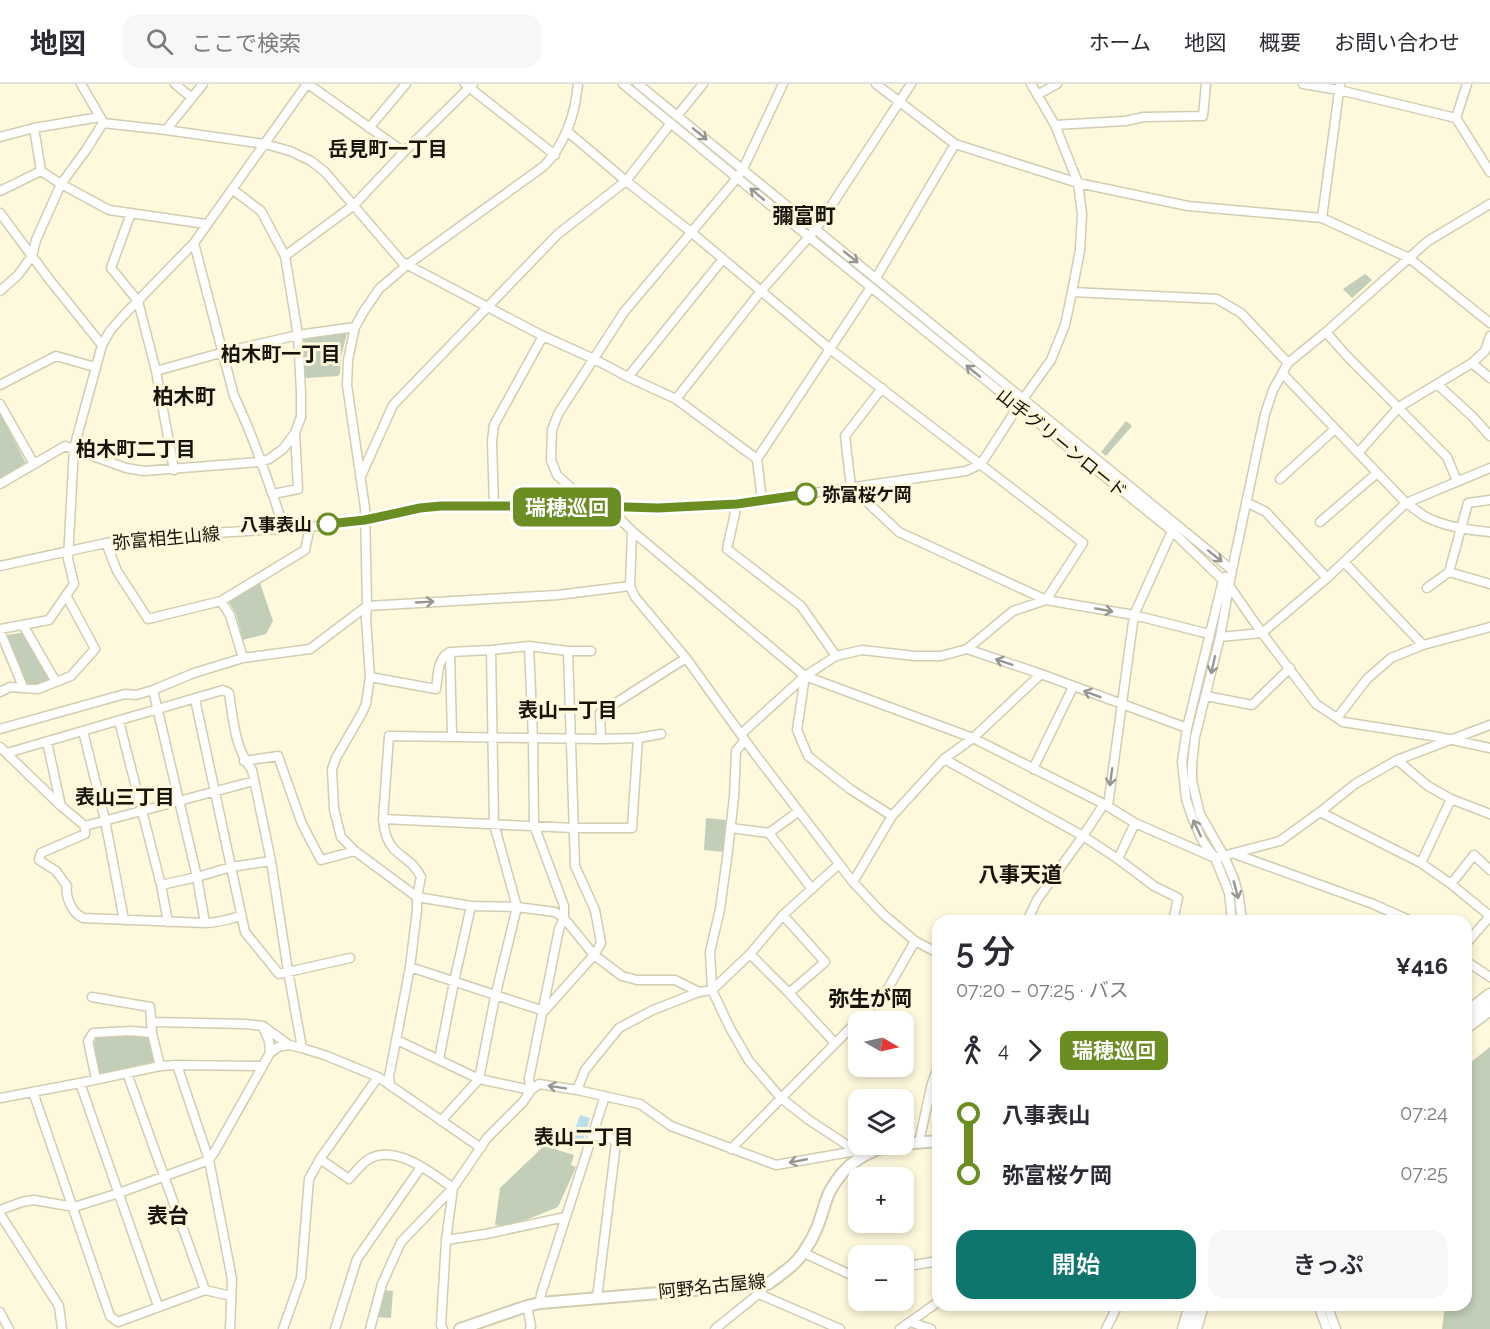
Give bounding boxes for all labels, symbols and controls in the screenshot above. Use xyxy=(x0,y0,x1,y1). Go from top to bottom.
search box xyxy=(122,14,542,68)
icon: search xyxy=(143,25,176,58)
text: 地図 xyxy=(30,27,86,60)
text: ここで検索 xyxy=(191,30,301,56)
text: ホーム xyxy=(1089,30,1151,55)
text: 地図 xyxy=(1184,30,1226,55)
text: 概要 xyxy=(1259,30,1301,55)
text: お問い合わせ xyxy=(1334,30,1460,55)
one-way arrow xyxy=(691,128,707,141)
district label: 岳見町一丁目 xyxy=(328,137,448,161)
one-way arrow xyxy=(750,187,765,201)
district label: 彌富町 xyxy=(773,203,836,228)
one-way arrow xyxy=(843,251,859,264)
district label: 柏木町一丁目 xyxy=(221,342,341,366)
one-way arrow xyxy=(965,364,981,377)
district label: 柏木町 xyxy=(153,384,216,409)
street label: 山手グリーンロード xyxy=(993,384,1131,502)
district label: 柏木町二丁目 xyxy=(76,437,196,461)
marker: 弥富桜ケ岡 xyxy=(795,483,817,505)
place label: 弥富桜ケ岡 xyxy=(822,484,912,505)
line badge: 瑞穂巡回 xyxy=(525,488,609,526)
text: 瑞穂巡回 xyxy=(525,495,609,520)
marker: 八事表山 xyxy=(317,513,339,535)
place label: 八事表山 xyxy=(240,514,312,535)
street label: 弥富相生山線 xyxy=(111,523,221,553)
one-way arrow xyxy=(1206,550,1222,563)
one-way arrow xyxy=(415,597,435,608)
one-way arrow xyxy=(1094,605,1113,616)
one-way arrow xyxy=(1207,655,1219,674)
one-way arrow xyxy=(995,656,1014,667)
one-way arrow xyxy=(1083,688,1102,699)
district label: 表山一丁目 xyxy=(518,698,618,722)
one-way arrow xyxy=(1106,767,1117,787)
district label: 表山三丁目 xyxy=(75,785,175,809)
one-way arrow xyxy=(1191,820,1202,838)
district label: 八事天道 xyxy=(978,862,1062,887)
one-way arrow xyxy=(1231,880,1243,899)
text: 5 分 xyxy=(956,932,1015,971)
text: ¥416 xyxy=(1396,953,1448,979)
text: 07:20 – 07:25 · バス xyxy=(956,978,1129,1002)
district label: 弥生が岡 xyxy=(828,986,912,1011)
north arrow xyxy=(848,1011,914,1077)
map controls xyxy=(848,1011,914,1311)
icon: walk xyxy=(956,1034,989,1067)
icon: forward xyxy=(1018,1034,1051,1067)
text: 4 xyxy=(998,1038,1009,1062)
text: 瑞穂巡回 xyxy=(1072,1038,1156,1063)
one-way arrow xyxy=(547,1081,567,1092)
button: layers xyxy=(848,1089,914,1155)
text: 07:24 xyxy=(1400,1101,1448,1125)
text: 八事表山 xyxy=(1002,1102,1090,1128)
district label: 表山二丁目 xyxy=(534,1125,634,1149)
one-way arrow xyxy=(789,1156,808,1167)
text: 07:25 xyxy=(1400,1161,1448,1185)
text: 弥富桜ケ岡 xyxy=(1002,1162,1112,1188)
button: + xyxy=(848,1167,914,1233)
district label: 表台 xyxy=(147,1203,189,1228)
button: 開始 xyxy=(956,1230,1196,1299)
button: きっぷ xyxy=(1208,1230,1448,1299)
button: − xyxy=(848,1245,914,1311)
street label: 阿野名古屋線 xyxy=(657,1270,767,1302)

